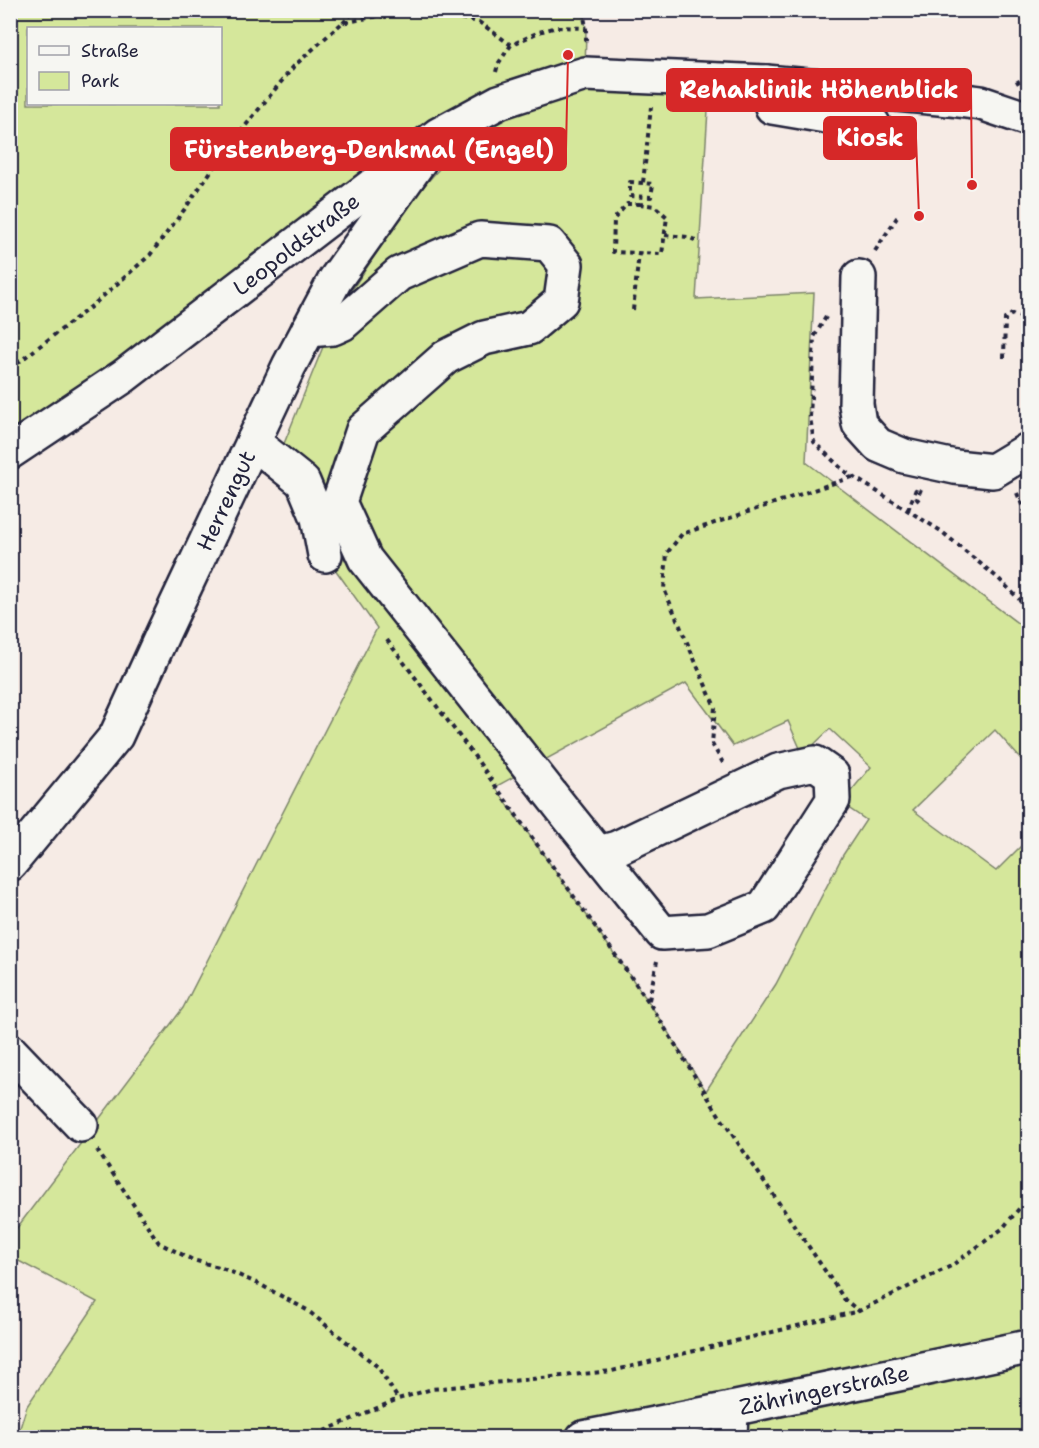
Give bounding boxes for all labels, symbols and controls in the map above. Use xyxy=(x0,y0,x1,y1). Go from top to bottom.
legend xyxy=(27,27,222,105)
text: Straße xyxy=(81,39,139,63)
text: Park xyxy=(81,69,120,93)
callout: Rehaklinik Höhenblick xyxy=(667,69,971,111)
text: Rehaklinik Höhenblick xyxy=(679,74,959,106)
callout: Kiosk xyxy=(824,117,916,159)
text: Kiosk xyxy=(836,122,904,154)
callout: Fürstenberg-Denkmal (Engel) xyxy=(171,128,566,170)
text: Fürstenberg-Denkmal (Engel) xyxy=(184,134,554,166)
street label: Leopoldstraße xyxy=(227,186,365,302)
street label: Herrengut xyxy=(189,445,262,555)
street label: Zähringerstraße xyxy=(737,1358,912,1421)

